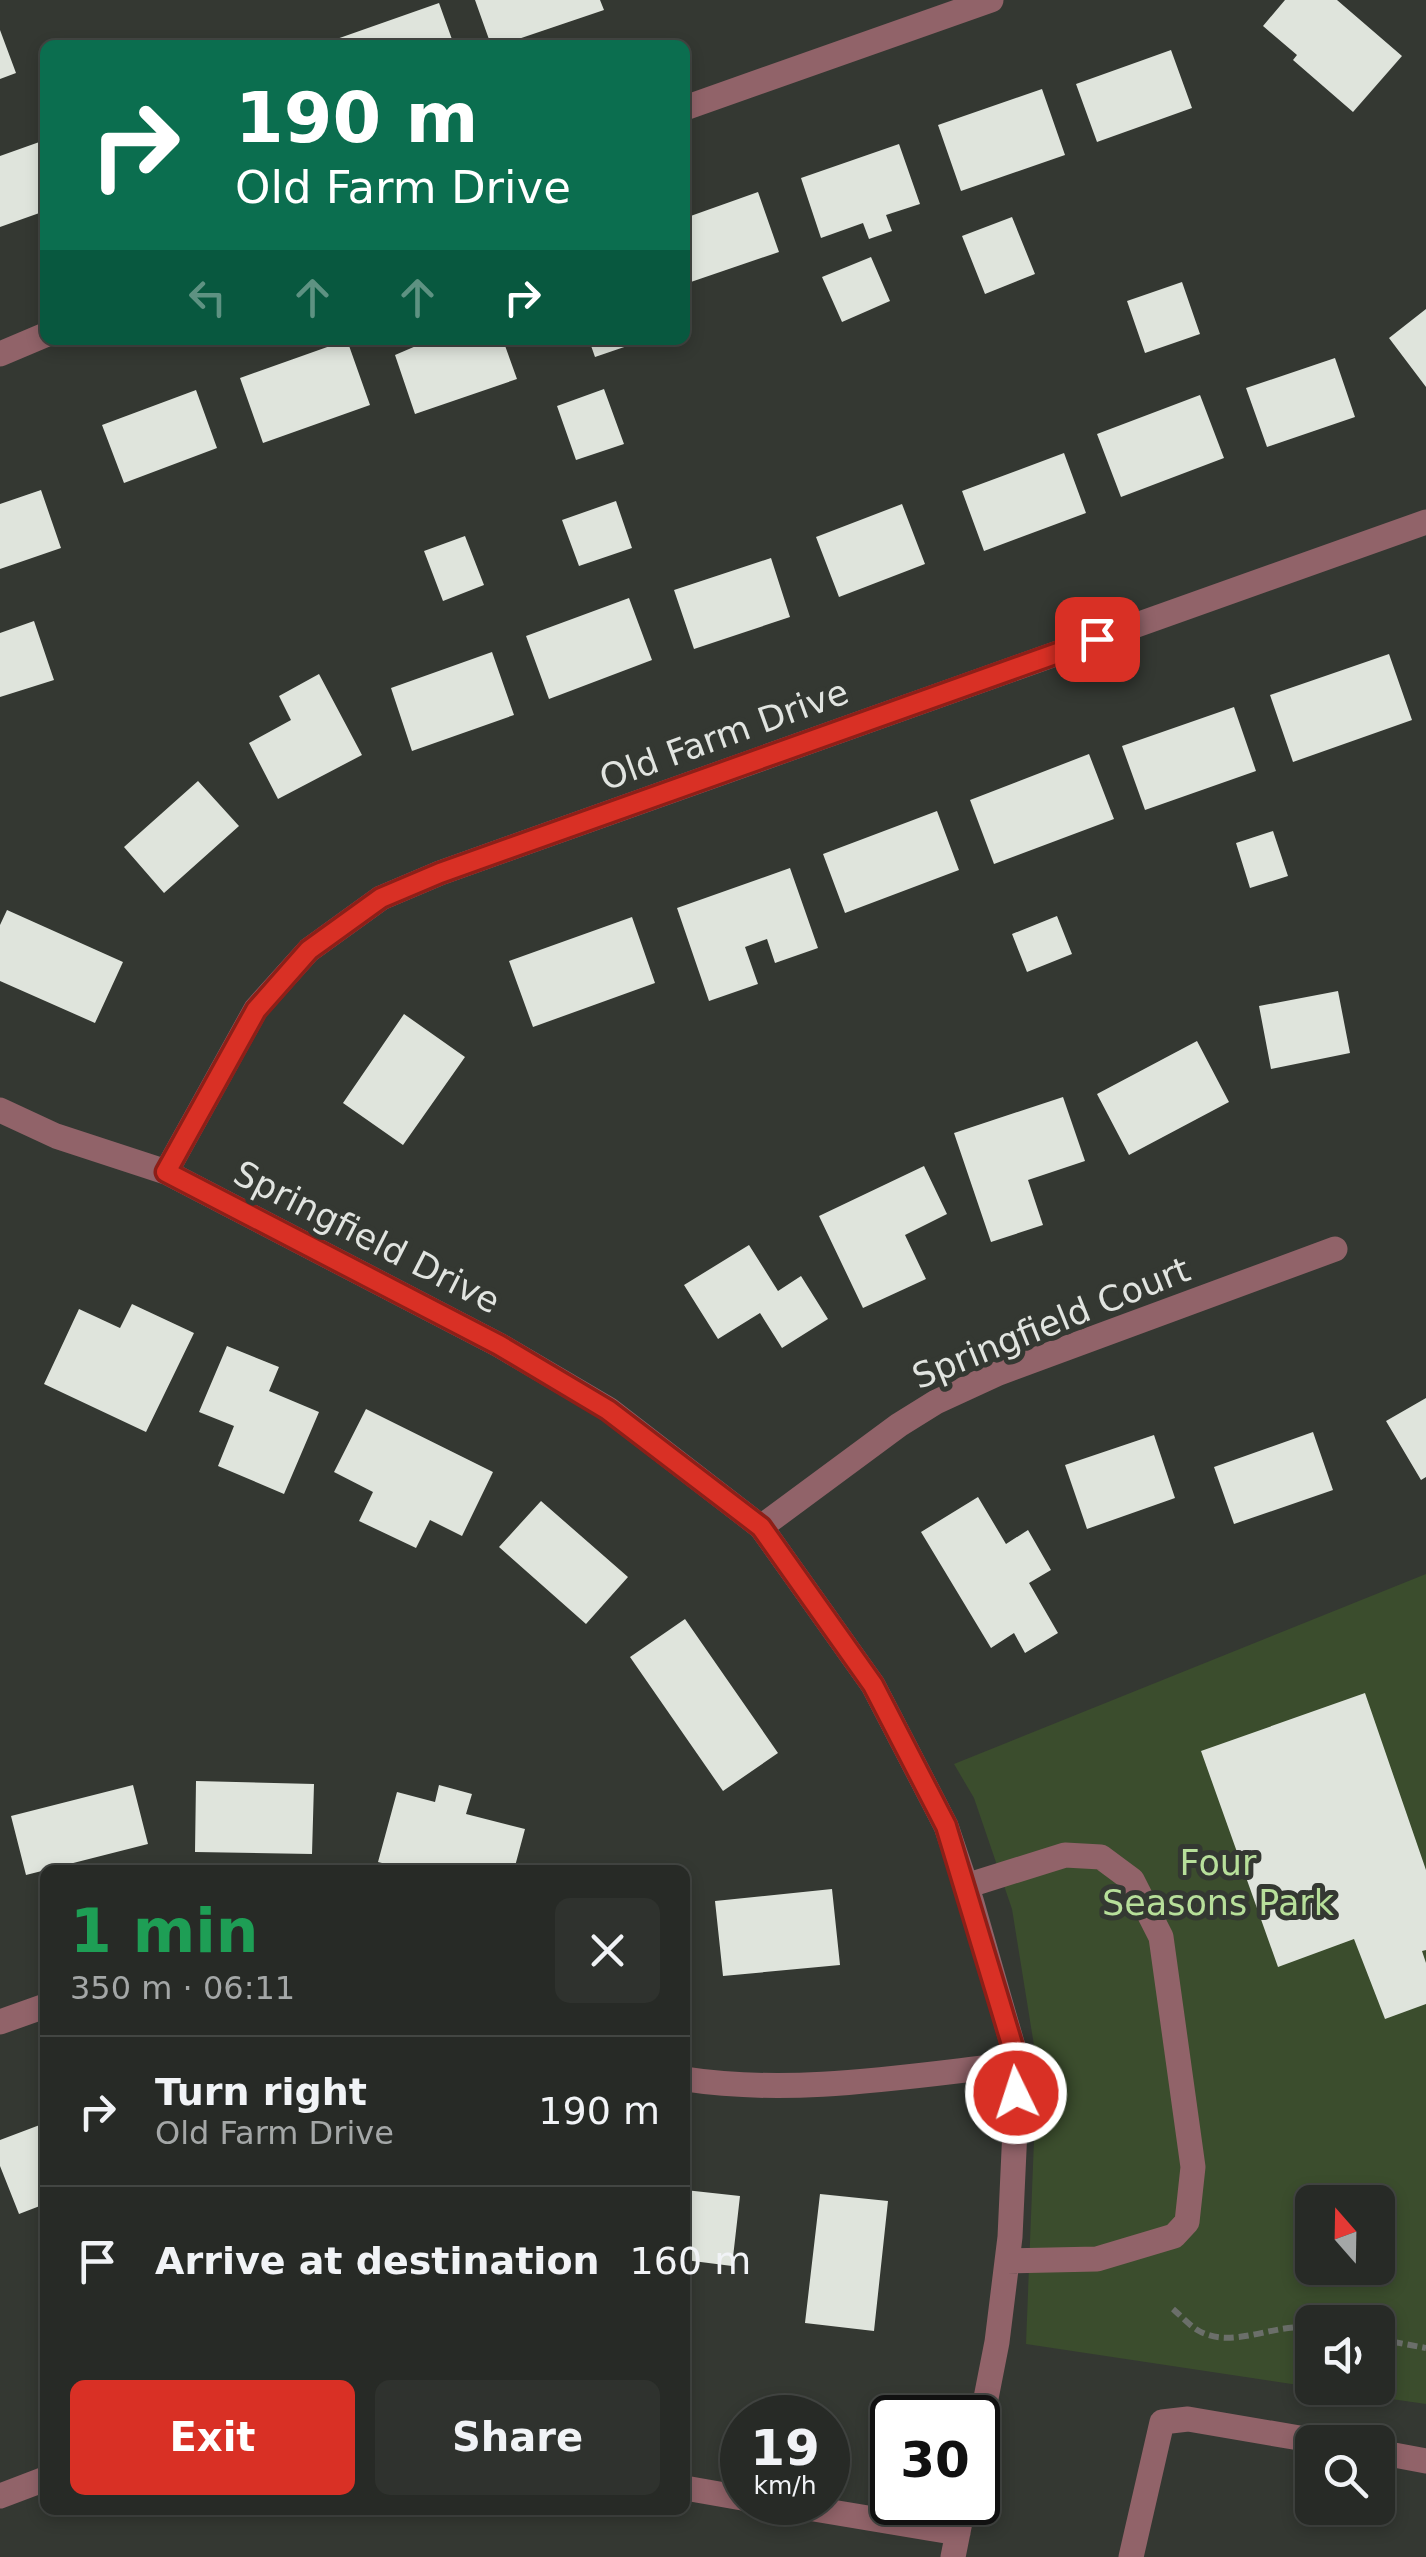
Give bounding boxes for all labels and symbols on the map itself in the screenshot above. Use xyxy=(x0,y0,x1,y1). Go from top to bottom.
pin xyxy=(1055,597,1140,682)
street label: Old Farm Drive xyxy=(594,672,854,798)
street label: Springfield Drive xyxy=(227,1153,507,1321)
street label: Springfield Court xyxy=(906,1249,1196,1397)
park label: Four Seasons Park xyxy=(1102,1843,1335,1923)
position arrow xyxy=(964,2041,1068,2145)
north arrow xyxy=(1295,2185,1395,2285)
speed limit sign: 30 xyxy=(870,2395,1000,2525)

